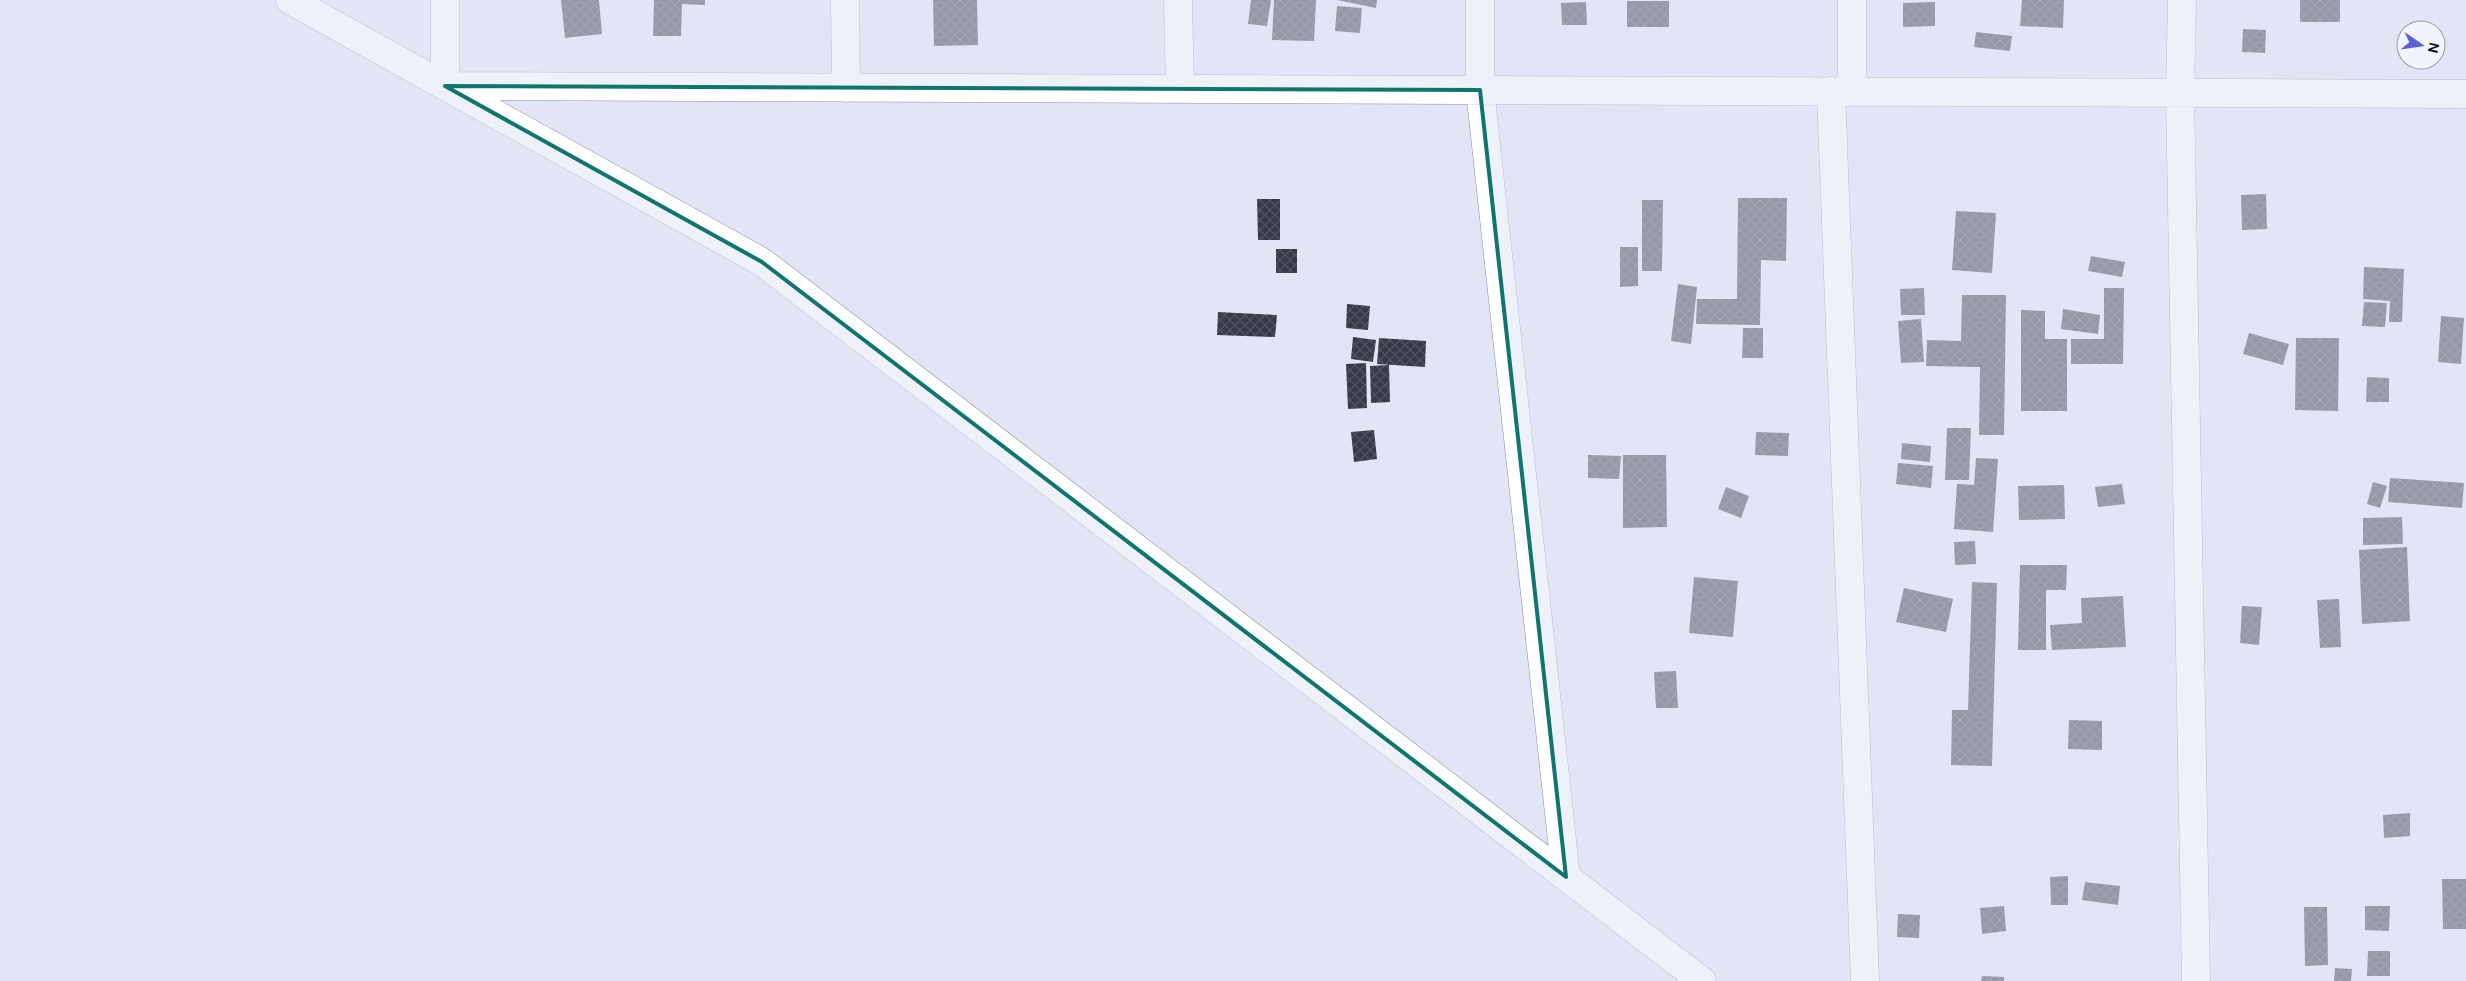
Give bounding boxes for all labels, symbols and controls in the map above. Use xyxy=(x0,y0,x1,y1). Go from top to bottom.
north arrow xyxy=(2396,20,2446,70)
text: N xyxy=(2424,41,2444,55)

